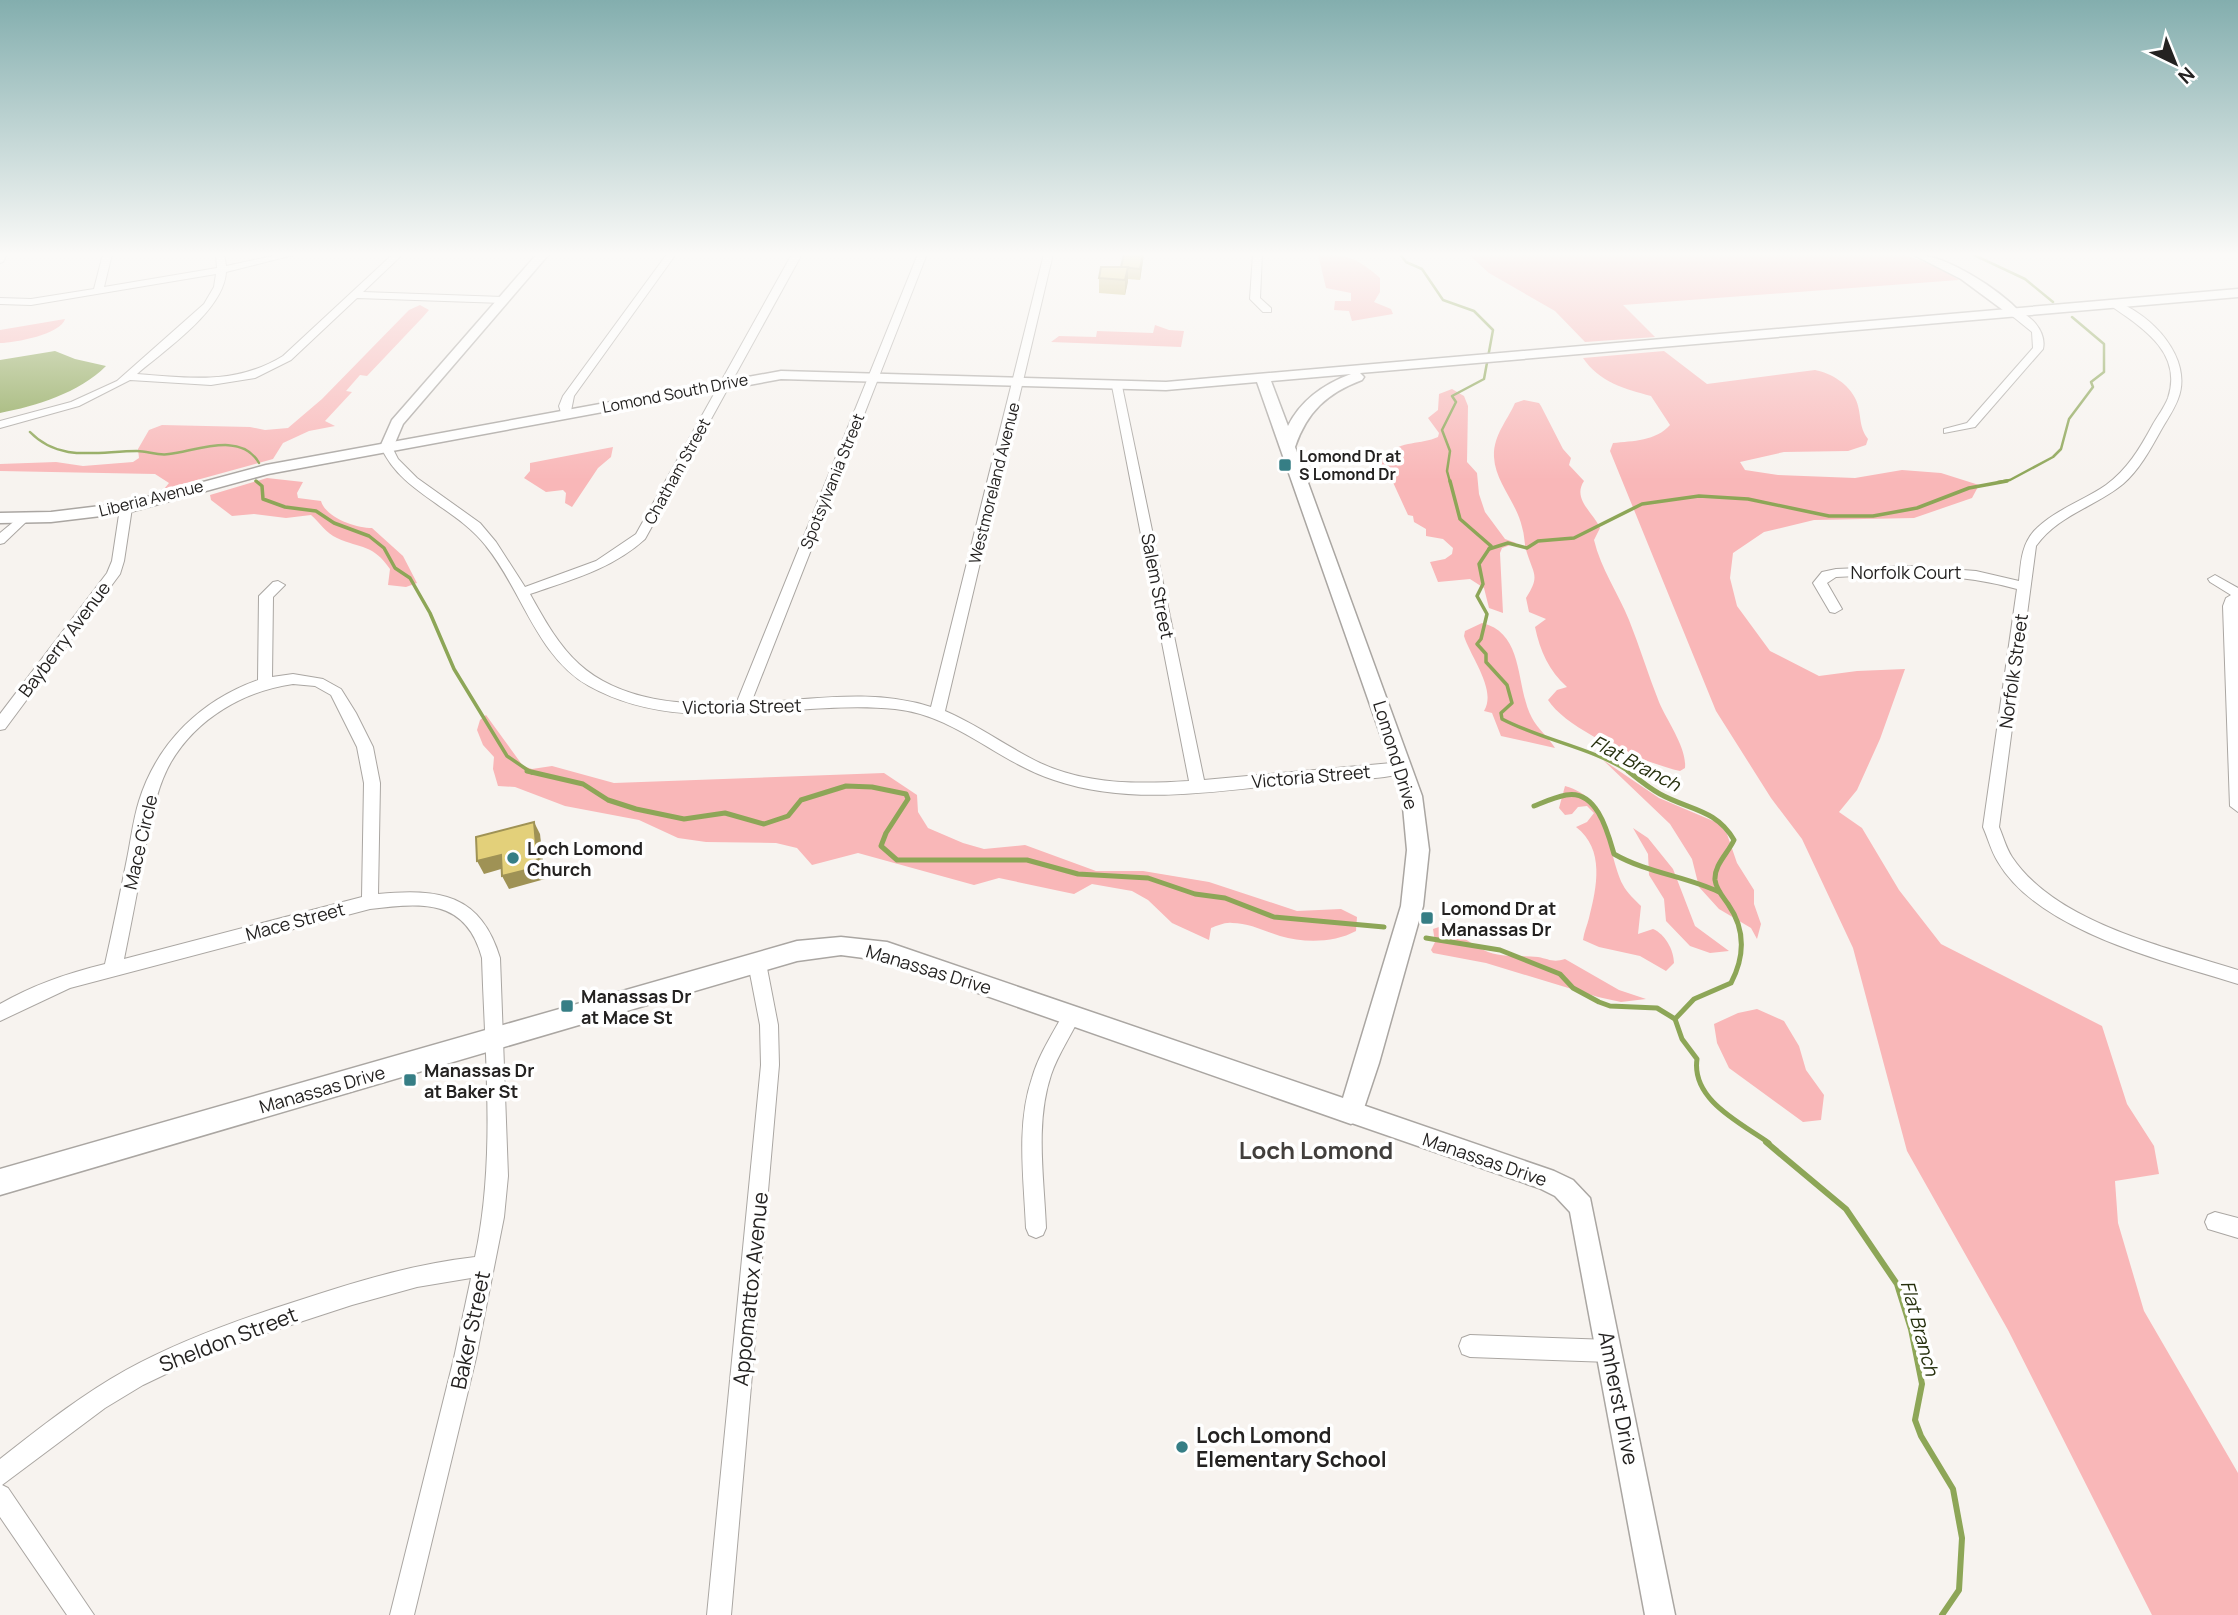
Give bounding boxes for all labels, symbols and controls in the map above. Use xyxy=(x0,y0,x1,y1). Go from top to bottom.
north arrow xyxy=(2140,28,2210,98)
text: N xyxy=(2173,61,2200,90)
street label: Lomond South Drive xyxy=(600,368,750,418)
street label: Westmoreland Avenue xyxy=(963,400,1025,566)
street label: Spotsylvania Street xyxy=(795,410,869,552)
street label: Chatham Street xyxy=(639,414,715,528)
place label: Lomond Dr at S Lomond Dr xyxy=(1299,445,1402,485)
marker: Lomond Dr at S Lomond Dr xyxy=(1277,457,1293,473)
street label: Liberia Avenue xyxy=(96,474,206,522)
street label: Salem Street xyxy=(1136,531,1180,641)
street label: Norfolk Court xyxy=(1851,560,1961,584)
street label: Bayberry Avenue xyxy=(13,576,115,702)
street label: Norfolk Street xyxy=(1993,612,2033,730)
street label: Victoria Street xyxy=(682,693,802,719)
street label: Lomond Drive xyxy=(1368,698,1424,812)
water label: Flat Branch xyxy=(1587,729,1686,798)
street label: Victoria Street xyxy=(1251,759,1371,793)
street label: Mace Circle xyxy=(117,792,163,892)
place label: Loch Lomond Church xyxy=(527,836,643,881)
marker: Loch Lomond Church xyxy=(505,850,521,866)
street label: Mace Street xyxy=(243,896,347,946)
place label: Lomond Dr at Manassas Dr xyxy=(1441,896,1556,941)
marker: Lomond Dr at Manassas Dr xyxy=(1419,910,1435,926)
street label: Manassas Drive xyxy=(863,939,995,999)
place label: Manassas Dr at Mace St xyxy=(581,984,691,1029)
marker: Manassas Dr at Mace St xyxy=(559,998,575,1014)
place label: Manassas Dr at Baker St xyxy=(424,1058,534,1103)
street label: Manassas Drive xyxy=(256,1060,388,1118)
marker: Manassas Dr at Baker St xyxy=(402,1072,418,1088)
street label: Manassas Drive xyxy=(1420,1127,1550,1191)
district label: Loch Lomond xyxy=(1239,1133,1393,1166)
street label: Appomattox Avenue xyxy=(726,1191,774,1387)
street label: Baker Street xyxy=(444,1268,496,1392)
water label: Flat Branch xyxy=(1895,1277,1945,1379)
street label: Sheldon Street xyxy=(155,1300,301,1378)
street label: Amherst Drive xyxy=(1592,1329,1646,1467)
place label: Loch Lomond Elementary School xyxy=(1196,1421,1387,1473)
marker: Loch Lomond Elementary School xyxy=(1174,1439,1190,1455)

